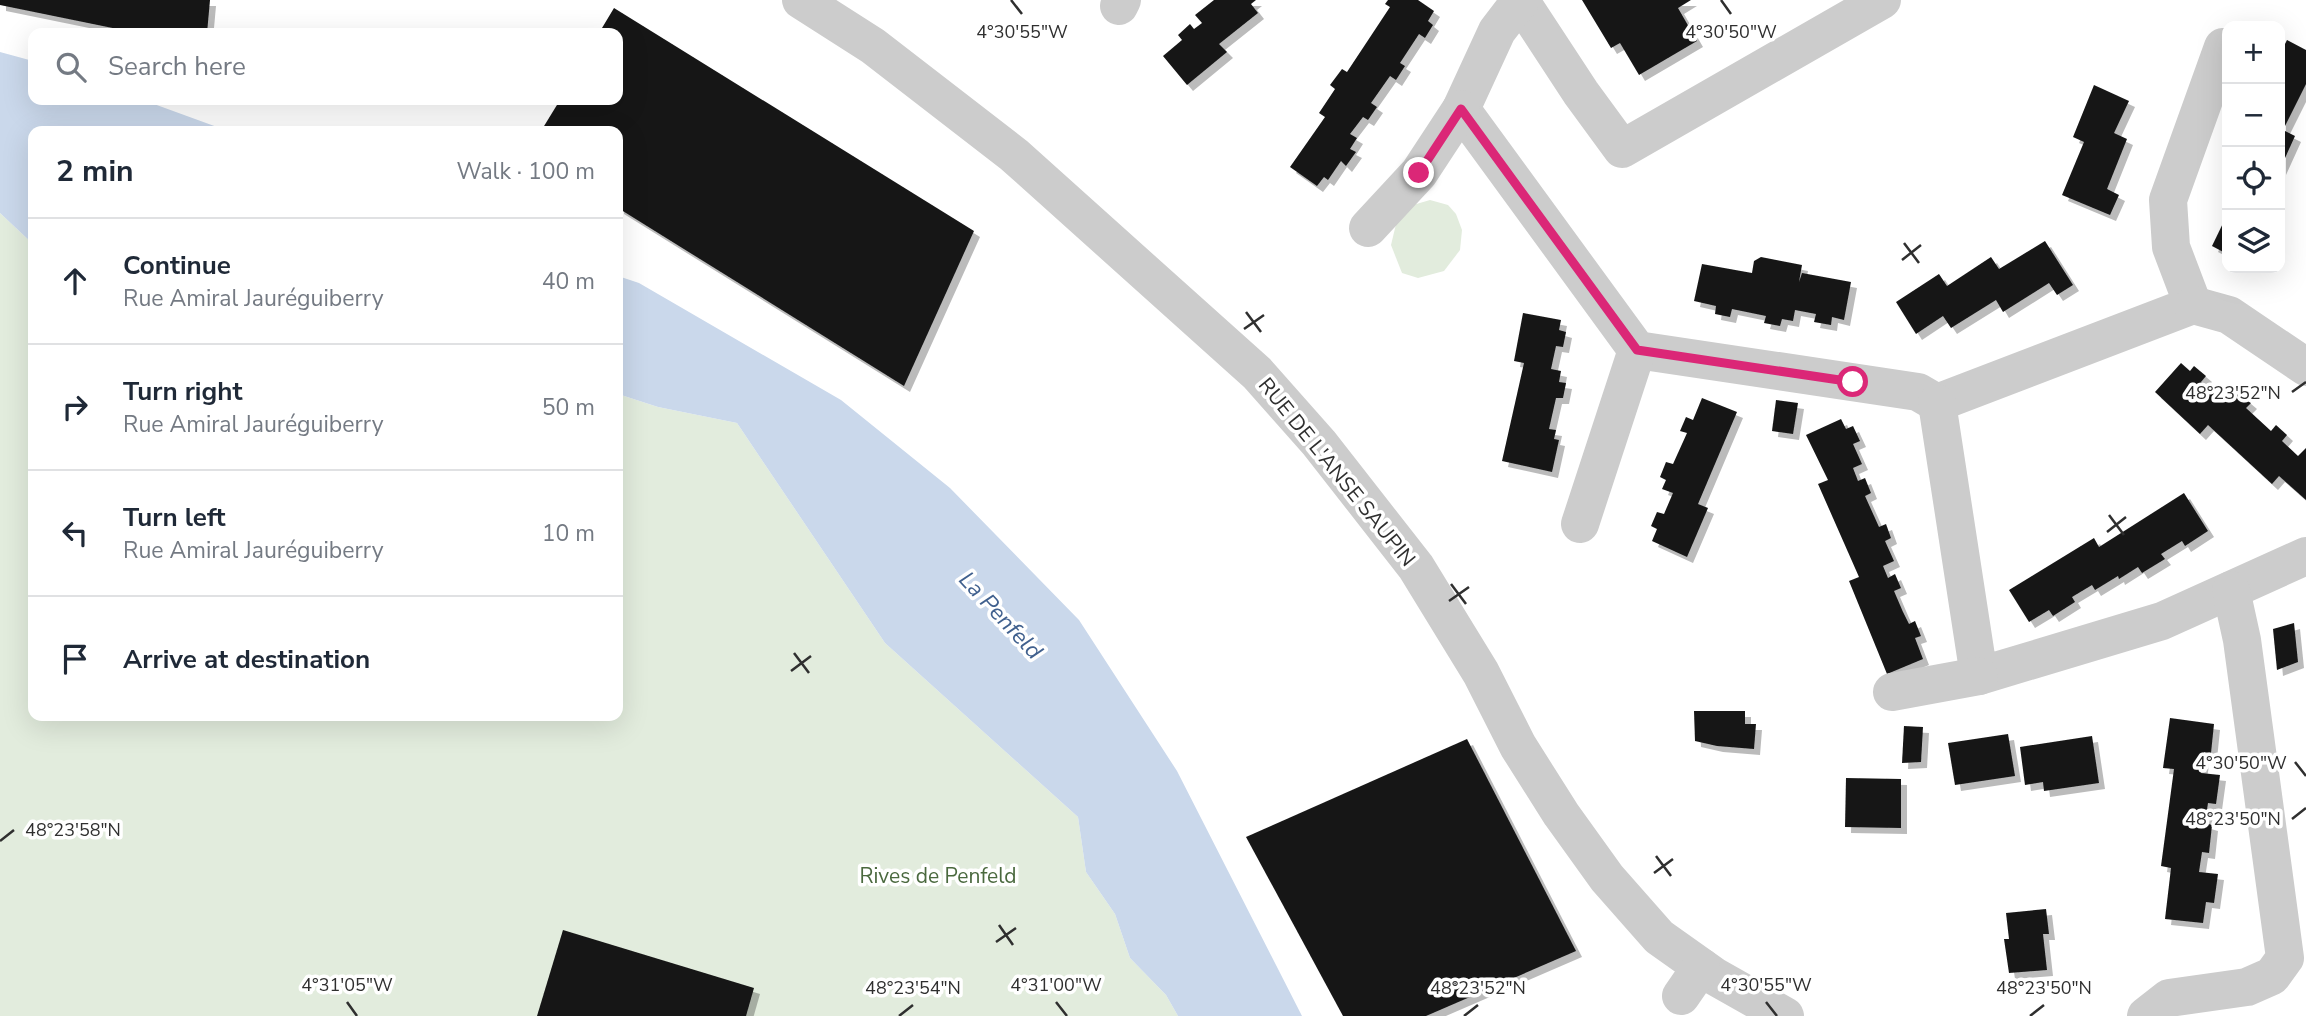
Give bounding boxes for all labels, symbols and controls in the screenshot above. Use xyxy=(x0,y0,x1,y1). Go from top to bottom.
text: 4°30'55"W xyxy=(976,20,1068,44)
text: 4°30'50"W xyxy=(1685,20,1777,44)
map controls xyxy=(2222,21,2285,273)
button: + xyxy=(2222,21,2285,84)
search box xyxy=(28,28,623,105)
icon: search xyxy=(52,48,90,86)
text: Search here xyxy=(108,49,246,84)
button: − xyxy=(2222,84,2285,147)
button: locate xyxy=(2222,147,2285,210)
text: 2 min xyxy=(56,151,134,192)
text: Walk · 100 m xyxy=(456,156,595,187)
route end xyxy=(1403,157,1434,188)
button: layers xyxy=(2222,210,2285,273)
text: Continue xyxy=(123,248,231,283)
icon: ahead xyxy=(56,262,94,300)
text: 40 m xyxy=(542,266,595,297)
text: Rue Amiral Jauréguiberry xyxy=(123,283,383,314)
route start xyxy=(1837,366,1868,397)
street label: RUE DE L'ANSE SAUPIN xyxy=(1252,372,1422,572)
text: Turn right xyxy=(123,374,242,409)
text: 48°23'52"N xyxy=(2185,381,2281,405)
icon: right xyxy=(56,388,94,426)
text: 50 m xyxy=(542,392,595,423)
text: Rue Amiral Jauréguiberry xyxy=(123,409,383,440)
text: Turn left xyxy=(123,500,226,535)
icon: left xyxy=(56,514,94,552)
text: 10 m xyxy=(542,518,595,549)
text: Rue Amiral Jauréguiberry xyxy=(123,535,383,566)
water label: La Penfeld xyxy=(952,565,1050,666)
icon: arrive xyxy=(56,640,94,678)
text: Arrive at destination xyxy=(123,642,370,677)
text: 4°30'50"W xyxy=(2195,751,2287,775)
text: 48°23'50"N xyxy=(2185,807,2281,831)
text: 48°23'58"N xyxy=(25,818,121,842)
park label: Rives de Penfeld xyxy=(859,862,1017,890)
text: 4°31'05"W xyxy=(301,973,393,997)
text: 4°31'00"W xyxy=(1010,973,1102,997)
text: 4°30'55"W xyxy=(1720,973,1812,997)
text: 48°23'54"N xyxy=(865,976,961,1000)
text: 48°23'52"N xyxy=(1430,976,1526,1000)
text: 48°23'50"N xyxy=(1996,976,2092,1000)

